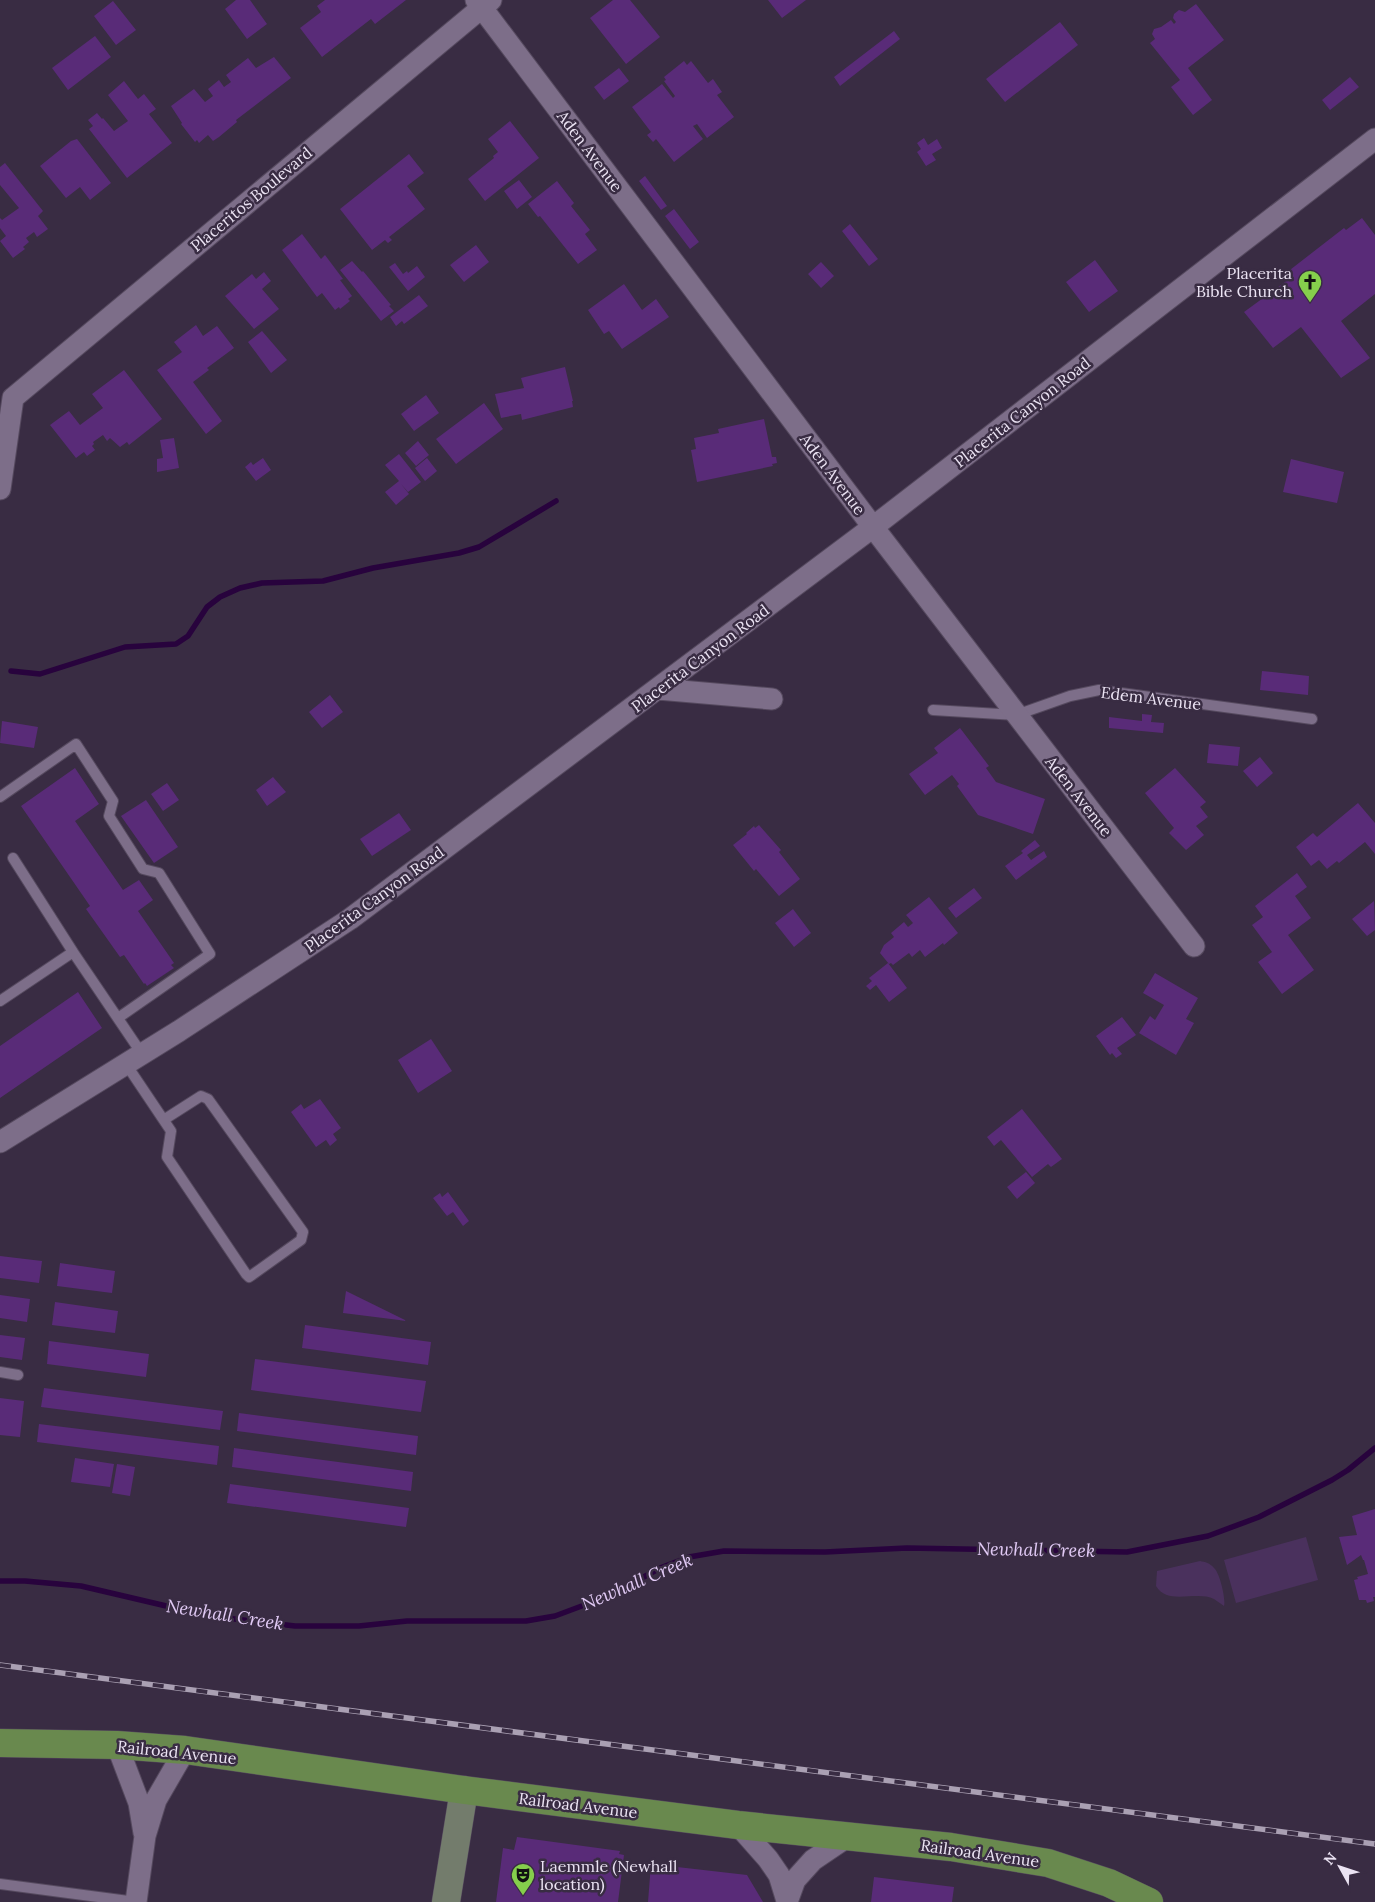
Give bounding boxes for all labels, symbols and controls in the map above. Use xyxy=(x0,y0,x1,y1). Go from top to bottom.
street label: Aden Avenue xyxy=(552,106,627,196)
street label: Placeritos Boulevard xyxy=(186,142,316,256)
place label: Placerita Bible Church xyxy=(1196,263,1292,301)
church icon: Placerita Bible Church xyxy=(1297,269,1323,303)
street label: Placerita Canyon Road xyxy=(950,352,1094,471)
street label: Aden Avenue xyxy=(795,429,870,519)
street label: Placerita Canyon Road xyxy=(627,599,773,716)
street label: Edem Avenue xyxy=(1100,682,1203,714)
street label: Aden Avenue xyxy=(1041,751,1117,840)
street label: Placerita Canyon Road xyxy=(300,841,448,956)
water label: Newhall Creek xyxy=(977,1537,1095,1562)
water label: Newhall Creek xyxy=(578,1548,696,1615)
water label: Newhall Creek xyxy=(165,1594,285,1635)
street label: Railroad Avenue xyxy=(116,1736,238,1768)
street label: Railroad Avenue xyxy=(517,1788,639,1822)
street label: Railroad Avenue xyxy=(919,1835,1041,1871)
north arrow xyxy=(1315,1842,1365,1892)
text: N xyxy=(1320,1849,1341,1869)
place label: Laemmle (Newhall location) xyxy=(540,1856,677,1895)
theatre icon: Laemmle (Newhall location) xyxy=(510,1862,536,1896)

